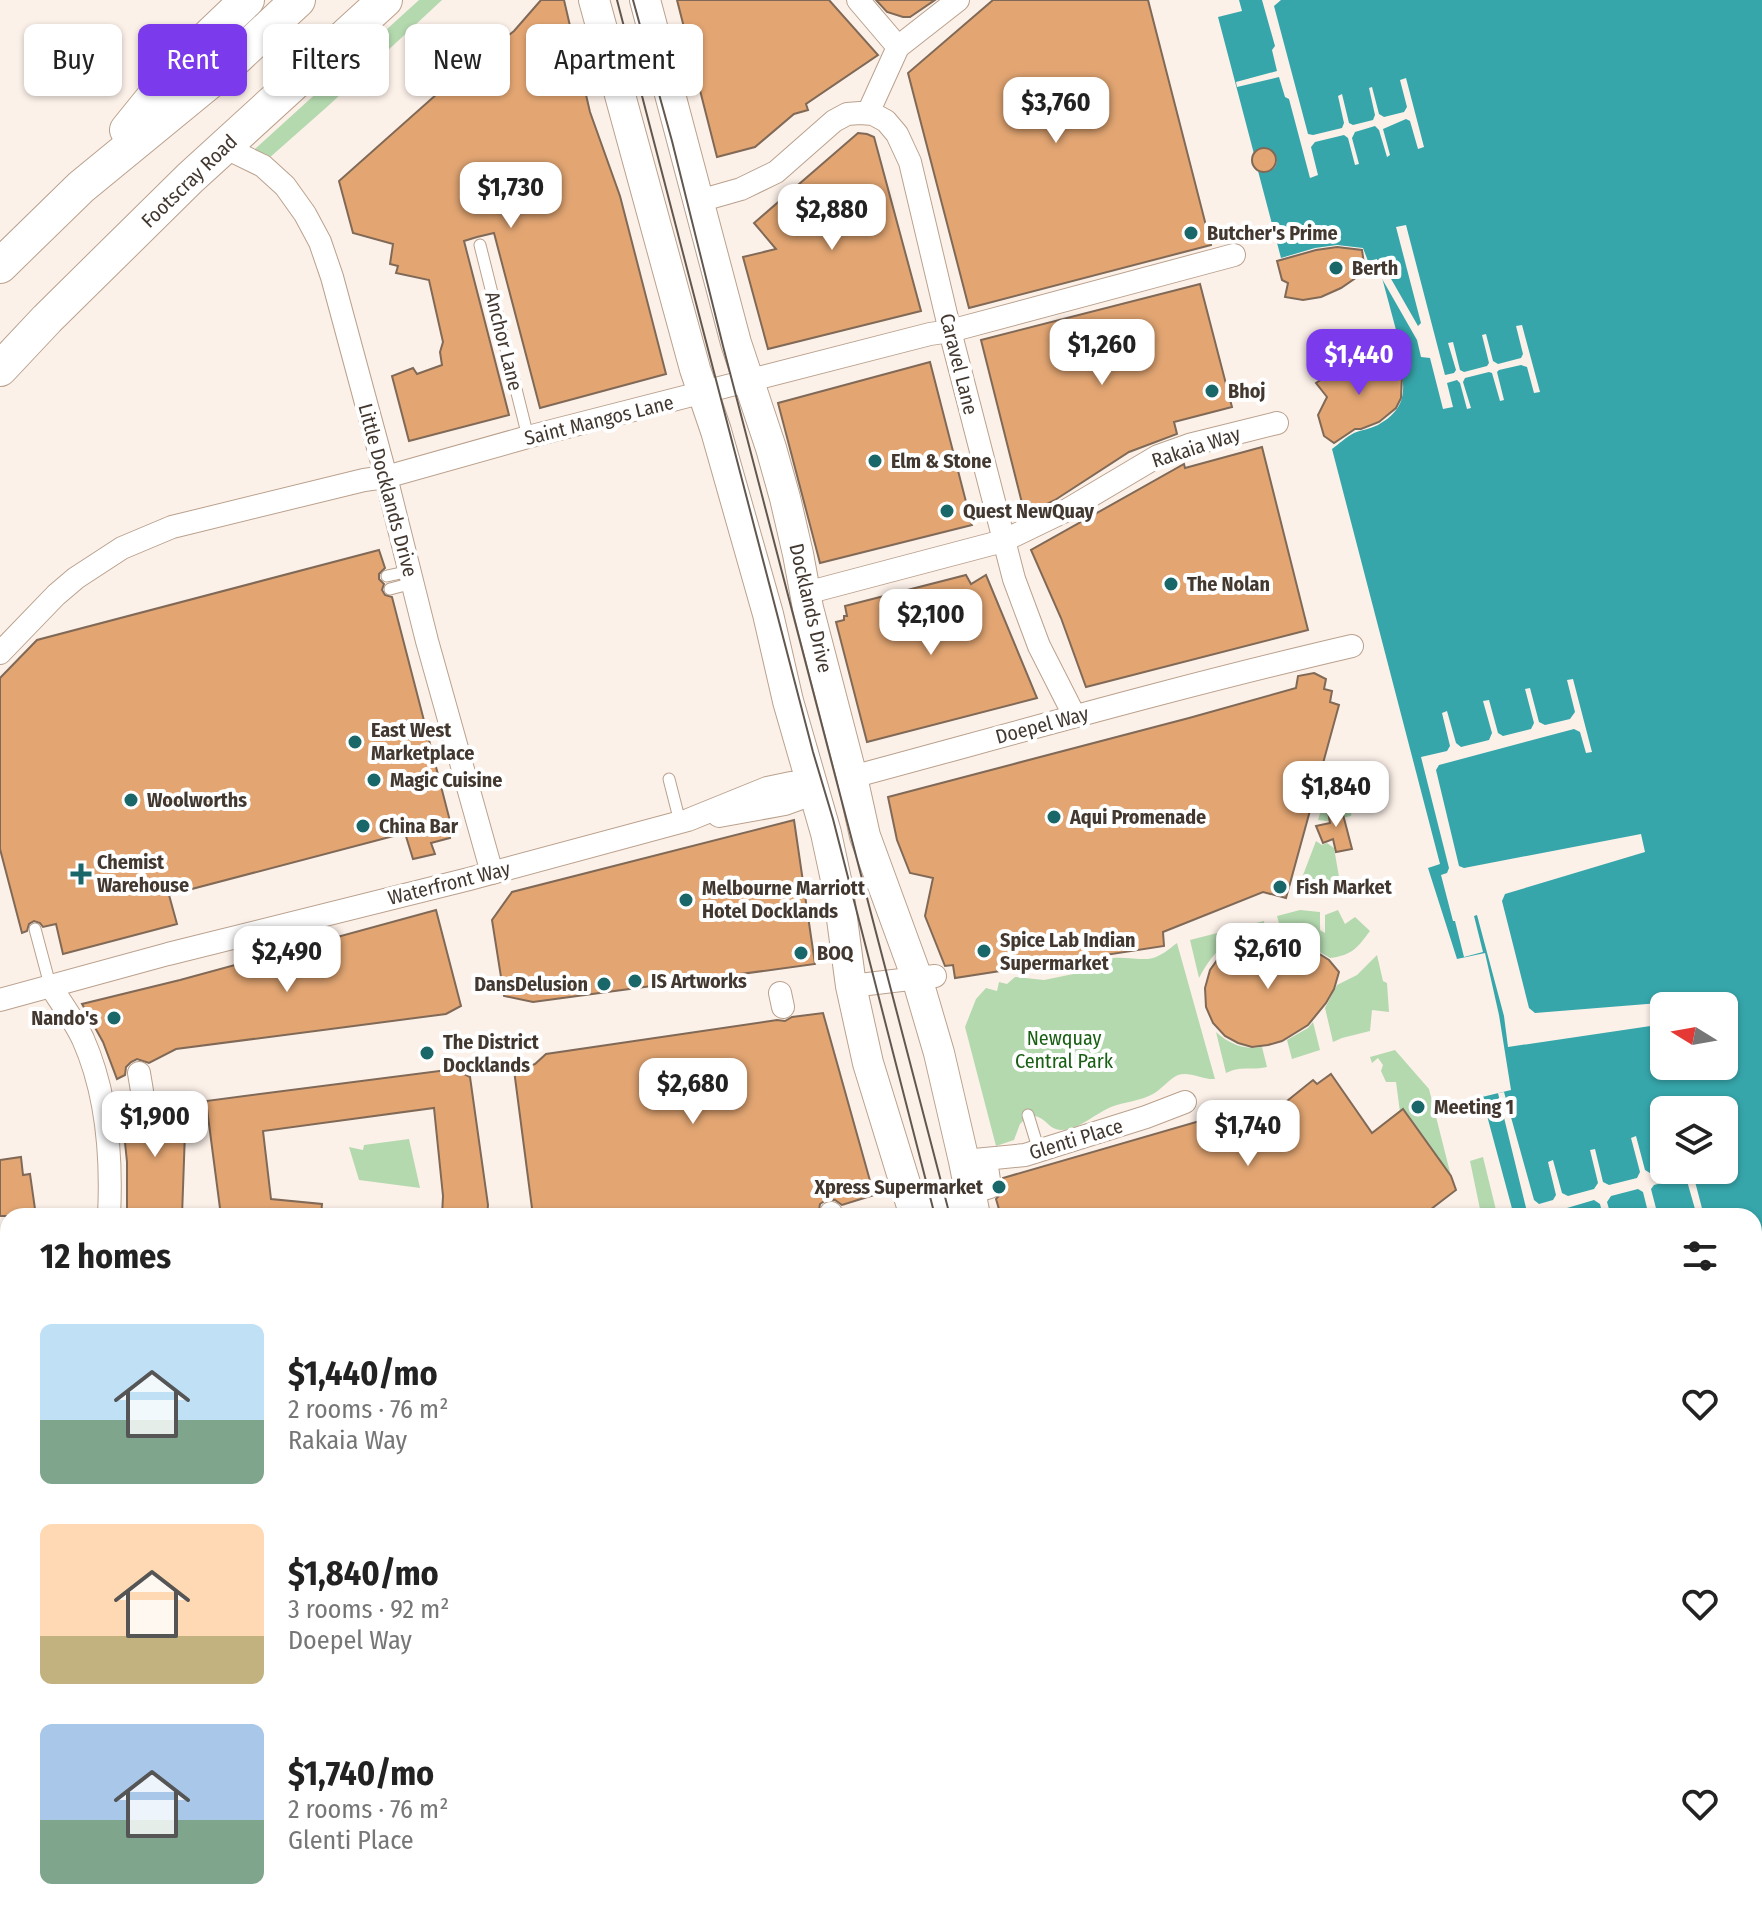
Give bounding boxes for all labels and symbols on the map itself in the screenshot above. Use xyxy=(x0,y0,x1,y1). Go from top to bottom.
pin: $3,760 xyxy=(991,77,1121,145)
street label: Footscray Road xyxy=(136,129,242,233)
pin: $1,730 xyxy=(446,162,576,230)
pin: $2,880 xyxy=(767,184,897,252)
place label: Butcher's Prime xyxy=(1207,221,1338,245)
marker: Butcher's Prime xyxy=(1182,224,1200,242)
place label: Berth xyxy=(1352,256,1398,280)
marker: Berth xyxy=(1327,259,1345,277)
street label: Anchor Lane xyxy=(480,289,528,393)
street label: Caravel Lane xyxy=(935,311,983,417)
pin: $1,260 xyxy=(1037,319,1167,387)
pin: $1,440 xyxy=(1294,329,1424,397)
place label: Bhoj xyxy=(1228,379,1266,403)
marker: Bhoj xyxy=(1203,382,1221,400)
street label: Saint Mangos Lane xyxy=(522,390,676,450)
street label: Little Docklands Drive xyxy=(353,401,423,579)
street label: Rakaia Way xyxy=(1149,421,1243,473)
place label: Elm & Stone xyxy=(891,449,992,473)
marker: Elm & Stone xyxy=(866,452,884,470)
place label: Quest NewQuay xyxy=(963,499,1095,523)
marker: Quest NewQuay xyxy=(938,502,956,520)
street label: Docklands Drive xyxy=(784,541,838,675)
place label: The Nolan xyxy=(1187,572,1270,596)
marker: The Nolan xyxy=(1162,575,1180,593)
pin: $2,100 xyxy=(866,589,996,657)
street label: Doepel Way xyxy=(993,701,1091,749)
place label: East West Marketplace xyxy=(371,718,474,765)
marker: East West Marketplace xyxy=(346,733,364,751)
pin: $1,840 xyxy=(1271,761,1401,829)
place label: Magic Cuisine xyxy=(390,768,502,792)
marker: Magic Cuisine xyxy=(365,771,383,789)
place label: Woolworths xyxy=(147,788,247,812)
marker: Woolworths xyxy=(122,791,140,809)
place label: Aqui Promenade xyxy=(1069,805,1206,829)
marker: Aqui Promenade xyxy=(1045,808,1063,826)
place label: China Bar xyxy=(379,814,459,838)
marker: China Bar xyxy=(354,817,372,835)
place label: Chemist Warehouse xyxy=(97,850,189,897)
street label: Waterfront Way xyxy=(385,856,513,910)
marker: Chemist Warehouse xyxy=(72,865,90,883)
place label: Fish Market xyxy=(1296,875,1393,899)
place label: Melbourne Marriott Hotel Docklands xyxy=(702,876,866,923)
marker: Fish Market xyxy=(1271,878,1289,896)
marker: Melbourne Marriott Hotel Docklands xyxy=(677,891,695,909)
pin: $2,610 xyxy=(1203,923,1333,991)
pin: $2,490 xyxy=(222,926,352,994)
place label: Spice Lab Indian Supermarket xyxy=(1000,928,1136,975)
place label: BOQ xyxy=(817,941,854,965)
marker: Spice Lab Indian Supermarket xyxy=(975,942,993,960)
marker: BOQ xyxy=(792,944,810,962)
place label: IS Artworks xyxy=(651,969,747,993)
place label: DansDelusion xyxy=(474,972,588,996)
marker: IS Artworks xyxy=(626,972,644,990)
marker: DansDelusion xyxy=(595,975,613,993)
north arrow xyxy=(1650,992,1738,1080)
place label: Nando's xyxy=(31,1006,98,1030)
marker: Nando's xyxy=(105,1009,123,1027)
park label: Newquay Central Park xyxy=(1015,1026,1114,1073)
place label: The District Docklands xyxy=(443,1030,540,1077)
marker: The District Docklands xyxy=(418,1044,436,1062)
pin: $2,680 xyxy=(628,1058,758,1126)
pin: $1,900 xyxy=(90,1091,220,1159)
place label: Meeting 1 xyxy=(1434,1095,1514,1119)
marker: Meeting 1 xyxy=(1409,1098,1427,1116)
pin: $1,740 xyxy=(1183,1100,1313,1168)
street label: Glenti Place xyxy=(1026,1113,1126,1165)
place label: Xpress Supermarket xyxy=(813,1175,984,1199)
marker: Xpress Supermarket xyxy=(990,1178,1008,1196)

